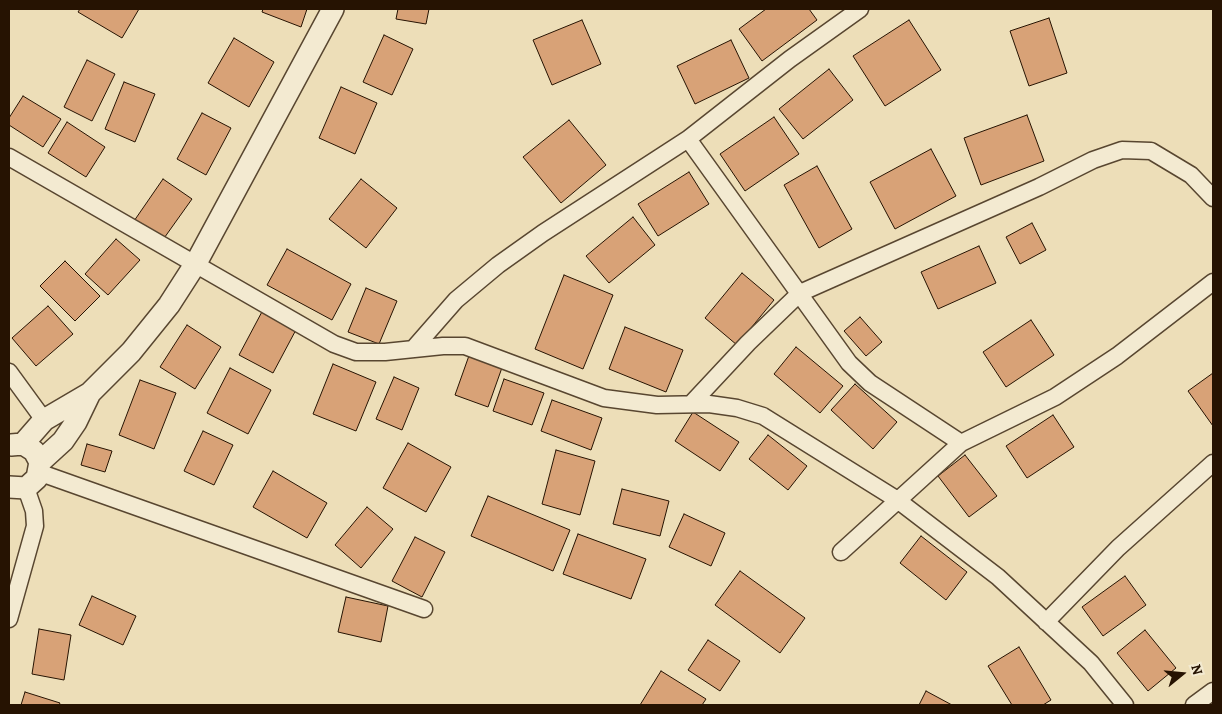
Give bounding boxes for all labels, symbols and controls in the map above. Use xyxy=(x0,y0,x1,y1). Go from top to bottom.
north arrow xyxy=(1157,649,1207,699)
text: N xyxy=(1186,662,1207,677)

